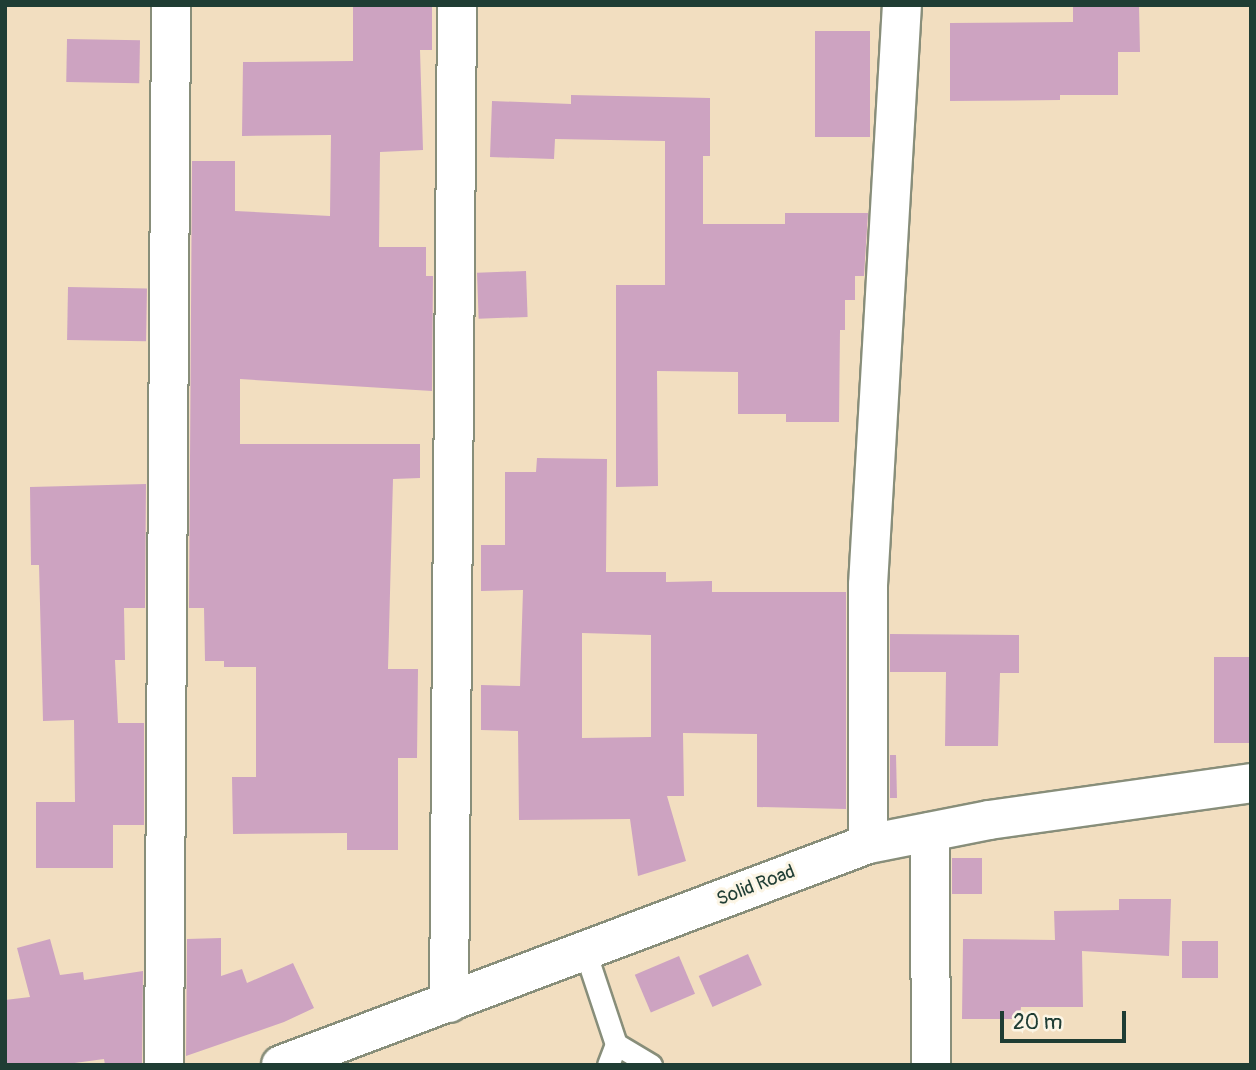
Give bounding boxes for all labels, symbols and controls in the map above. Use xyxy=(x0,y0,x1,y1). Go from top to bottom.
street label: Solid Road xyxy=(714,861,798,911)
scale bar xyxy=(1004,996,1130,1040)
text: 20 m xyxy=(1013,1009,1062,1036)

